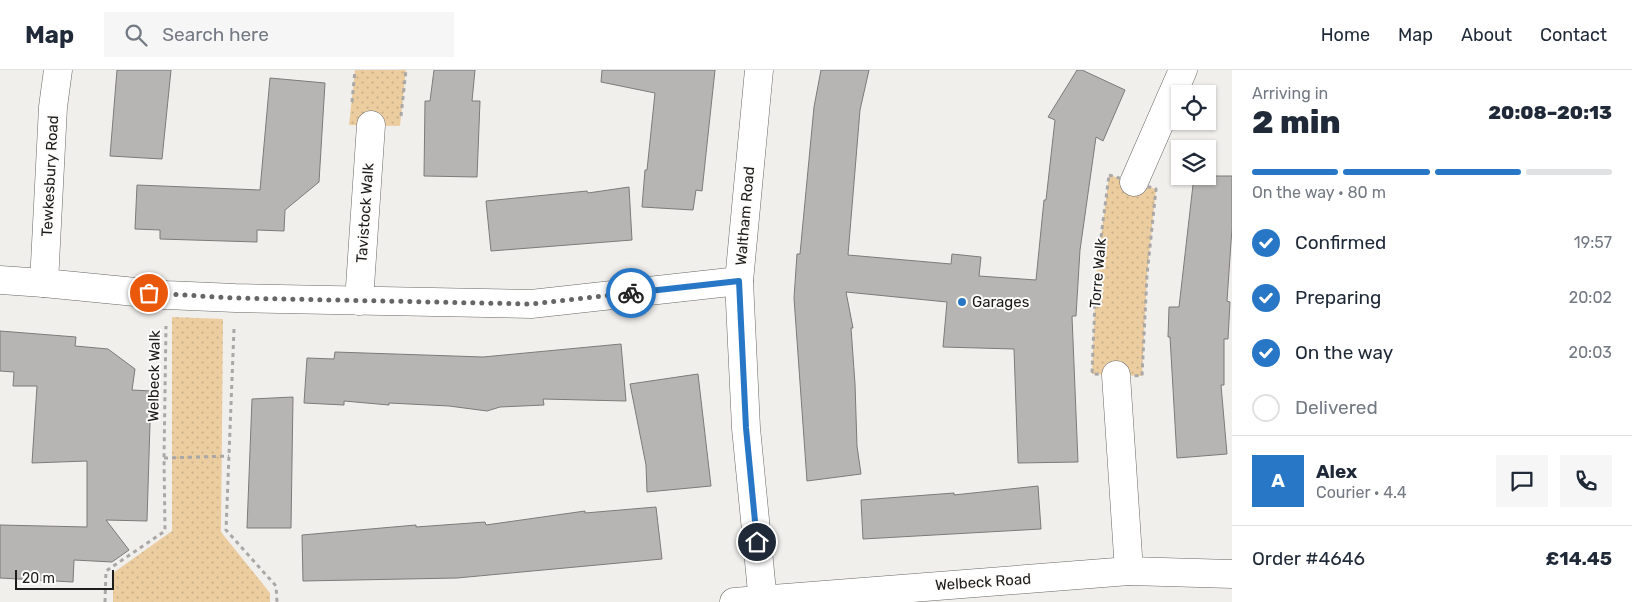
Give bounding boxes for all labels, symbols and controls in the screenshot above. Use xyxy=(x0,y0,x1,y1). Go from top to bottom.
search box xyxy=(104,12,454,57)
text: Map xyxy=(25,21,74,49)
icon: search xyxy=(122,21,150,49)
text: Search here xyxy=(162,23,269,46)
text: Home xyxy=(1321,24,1370,46)
text: Map xyxy=(1398,24,1433,46)
text: About xyxy=(1461,24,1512,46)
text: Contact xyxy=(1540,24,1607,46)
text: Arriving in xyxy=(1252,84,1328,103)
map controls xyxy=(1171,85,1216,185)
button: locate xyxy=(1171,85,1216,130)
text: 20:08–20:13 xyxy=(1488,101,1612,124)
text: 2 min xyxy=(1252,103,1341,141)
street label: Tewkesbury Road xyxy=(38,115,62,237)
button: layers xyxy=(1171,140,1216,185)
street label: Tavistock Walk xyxy=(353,162,377,264)
street label: Waltham Road xyxy=(732,166,758,266)
text: On the way · 80 m xyxy=(1252,183,1386,202)
icon: check xyxy=(1252,229,1280,257)
text: Confirmed xyxy=(1295,231,1386,254)
text: 19:57 xyxy=(1574,233,1612,252)
street label: Torre Walk xyxy=(1086,237,1110,309)
courier xyxy=(606,268,656,318)
pin xyxy=(128,272,170,314)
icon: bag xyxy=(135,279,163,307)
icon: bike xyxy=(617,279,645,307)
icon: check xyxy=(1252,284,1280,312)
text: Preparing xyxy=(1295,286,1381,309)
text: 20:02 xyxy=(1569,288,1612,307)
place label: Garages xyxy=(972,293,1030,311)
marker: Garages xyxy=(956,296,968,308)
street label: Welbeck Walk xyxy=(144,330,164,422)
icon: check xyxy=(1252,339,1280,367)
text: On the way xyxy=(1295,341,1393,364)
text: 20:03 xyxy=(1569,343,1612,362)
text: Delivered xyxy=(1295,396,1378,419)
button: chat xyxy=(1496,455,1548,507)
button: phone xyxy=(1560,455,1612,507)
text: Alex xyxy=(1316,460,1357,483)
text: A xyxy=(1271,469,1285,492)
text: Courier · 4.4 xyxy=(1316,483,1407,502)
pin xyxy=(736,521,778,563)
icon: home xyxy=(743,528,771,556)
text: Order #4646 xyxy=(1252,547,1365,570)
text: £14.45 xyxy=(1546,547,1612,570)
scale bar xyxy=(15,567,114,590)
text: 20 m xyxy=(22,570,55,587)
street label: Welbeck Road xyxy=(934,570,1032,594)

